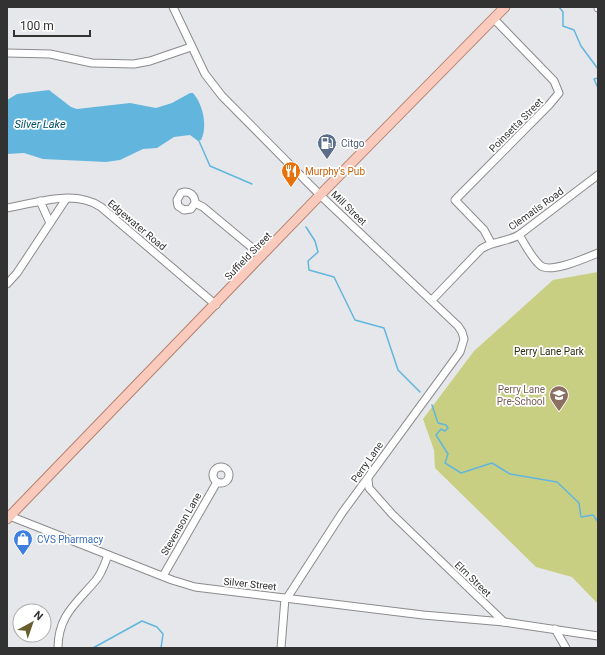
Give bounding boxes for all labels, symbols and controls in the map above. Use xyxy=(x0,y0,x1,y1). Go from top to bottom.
scale bar xyxy=(14,12,90,38)
text: 100 m xyxy=(20,19,54,33)
street label: Poinsetta Street xyxy=(487,96,545,154)
water label: Silver Lake xyxy=(14,118,66,131)
fuel station icon: Citgo xyxy=(316,132,338,160)
place label: Citgo xyxy=(341,138,365,149)
restaurant icon: Murphy's Pub xyxy=(280,160,302,188)
place label: Murphy's Pub xyxy=(305,166,365,177)
street label: Clematis Road xyxy=(507,186,565,232)
street label: Mill Street xyxy=(329,188,369,228)
street label: Edgewater Road xyxy=(106,197,168,253)
street label: Suffield Street xyxy=(222,230,274,282)
park label: Perry Lane Park xyxy=(514,346,585,357)
place label: Perry Lane Pre-School xyxy=(497,384,545,407)
school or university icon: Perry Lane Pre-School xyxy=(548,384,570,412)
street label: Perry Lane xyxy=(349,439,385,485)
street label: Stevenson Lane xyxy=(159,491,203,557)
shop icon: CVS Pharmacy xyxy=(12,528,34,556)
place label: CVS Pharmacy xyxy=(37,534,103,545)
street label: Elm Street xyxy=(453,559,493,599)
street label: Silver Street xyxy=(223,576,277,592)
north arrow xyxy=(12,603,52,643)
text: N xyxy=(31,608,45,623)

